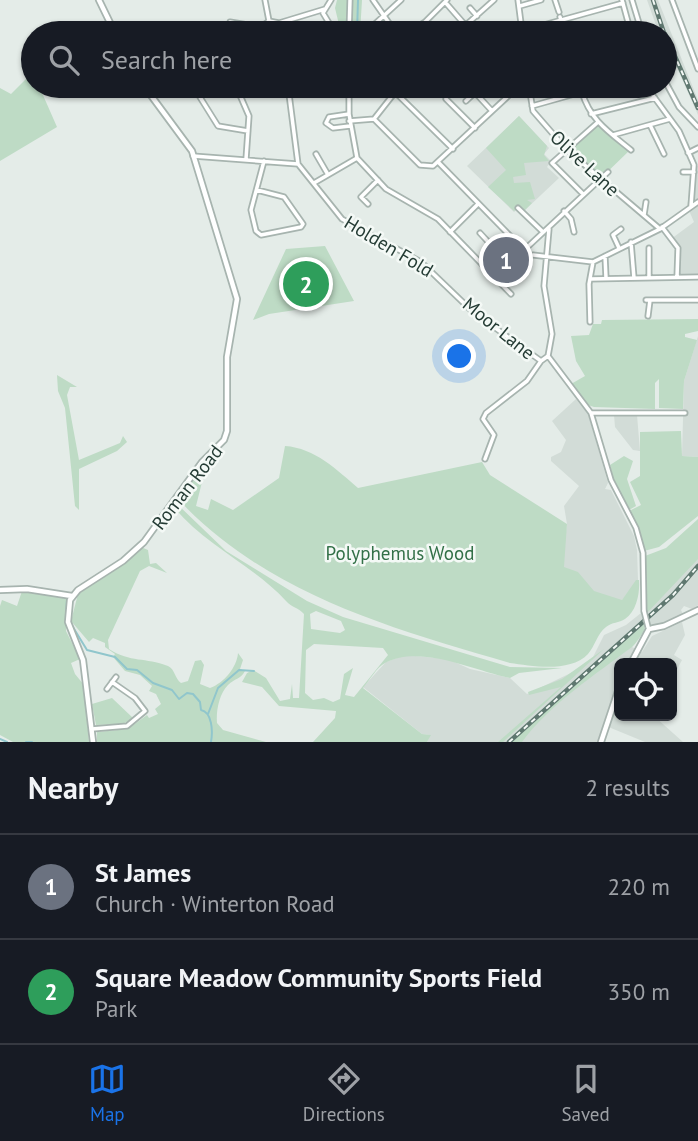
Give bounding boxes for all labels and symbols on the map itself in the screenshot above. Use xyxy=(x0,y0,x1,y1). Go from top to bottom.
street label: Olive Lane xyxy=(545,125,625,201)
street label: Holden Fold xyxy=(340,210,438,282)
pin: 1 xyxy=(483,234,529,286)
pin: 2 xyxy=(283,258,329,310)
street label: Moor Lane xyxy=(458,292,540,364)
your location xyxy=(442,339,476,373)
street label: Roman Road xyxy=(146,440,228,534)
park label: Polyphemus Wood xyxy=(326,541,474,565)

